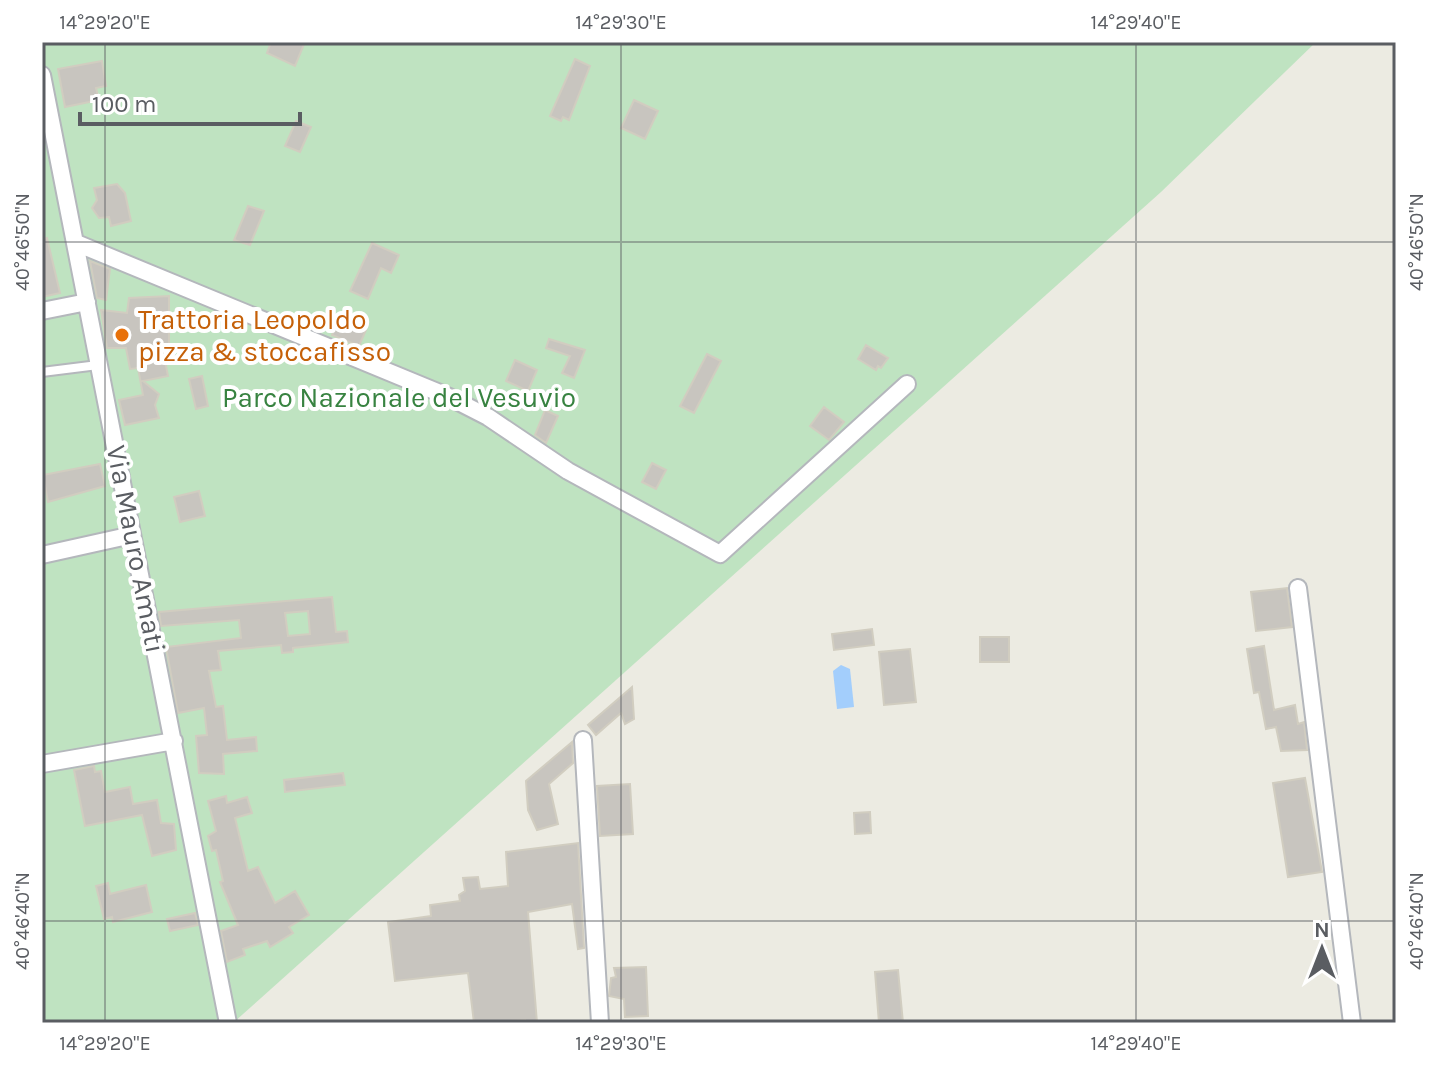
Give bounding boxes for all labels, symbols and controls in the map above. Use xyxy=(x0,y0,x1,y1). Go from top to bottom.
text: 14°29'20"E xyxy=(59,11,151,34)
text: 14°29'30"E xyxy=(575,11,667,34)
text: 14°29'40"E xyxy=(1091,11,1181,34)
scale bar xyxy=(80,76,300,126)
text: 100 m xyxy=(92,90,157,118)
text: 40°46'50"N xyxy=(11,193,34,291)
text: 40°46'50"N xyxy=(1405,193,1428,291)
place label: Trattoria Leopoldo pizza & stoccafisso xyxy=(138,303,391,368)
marker: Trattoria Leopoldo pizza & stoccafisso xyxy=(113,326,131,344)
park label: Parco Nazionale del Vesuvio xyxy=(222,381,576,414)
street label: Via Mauro Amati xyxy=(100,442,172,656)
text: 40°46'40"N xyxy=(11,872,34,970)
text: 40°46'40"N xyxy=(1405,872,1428,970)
north arrow xyxy=(1282,909,1362,989)
text: N xyxy=(1314,917,1330,943)
text: 14°29'20"E xyxy=(59,1032,151,1055)
text: 14°29'30"E xyxy=(575,1032,667,1055)
text: 14°29'40"E xyxy=(1091,1032,1181,1055)

